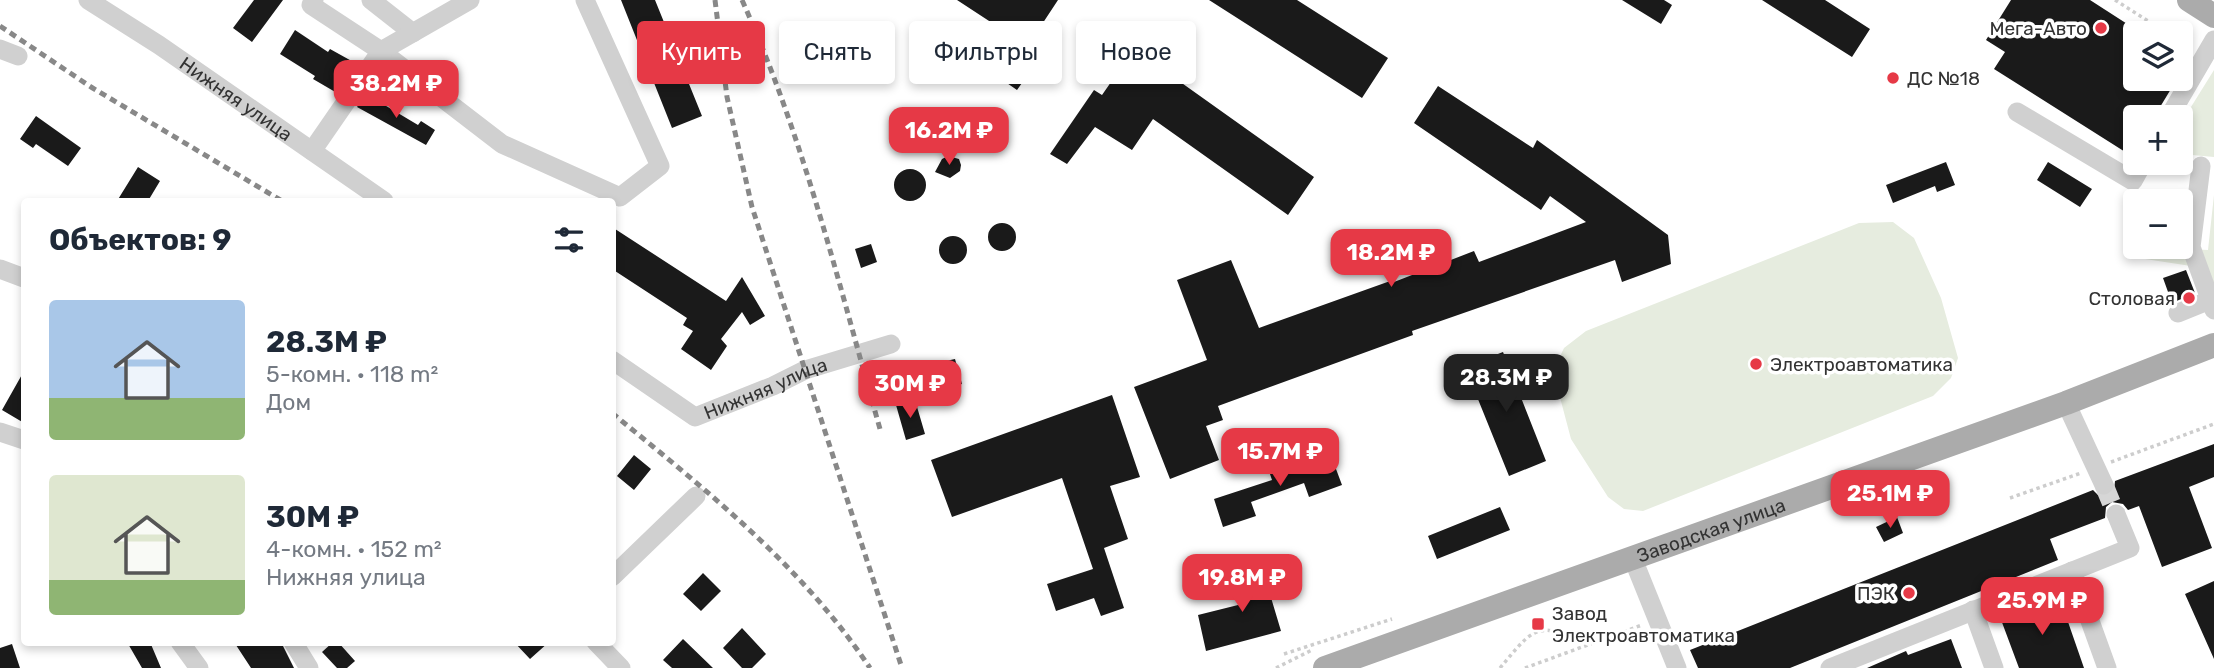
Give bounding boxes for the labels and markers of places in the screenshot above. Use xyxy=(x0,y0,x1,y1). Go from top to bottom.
place label: Мега-Авто xyxy=(1989,17,2087,40)
marker: Мега-Авто xyxy=(2093,20,2109,36)
pin: 38.2M ₽ xyxy=(331,60,461,120)
place label: ДС №18 xyxy=(1907,67,1980,90)
marker: ДС №18 xyxy=(1885,70,1901,86)
pin: 16.2M ₽ xyxy=(884,108,1014,167)
pin: 18.2M ₽ xyxy=(1326,230,1456,289)
place label: Столовая xyxy=(2088,287,2175,310)
marker: Столовая xyxy=(2181,290,2197,306)
place label: Электроавтоматика xyxy=(1770,353,1953,376)
pin: 28.3M ₽ xyxy=(1441,354,1571,414)
marker: Электроавтоматика xyxy=(1748,356,1764,372)
pin: 30M ₽ xyxy=(861,360,959,420)
pin: 15.7M ₽ xyxy=(1215,428,1345,488)
pin: 25.1M ₽ xyxy=(1825,470,1955,530)
pin: 19.8M ₽ xyxy=(1177,554,1307,614)
pin: 25.9M ₽ xyxy=(1977,578,2107,637)
place label: ПЭК xyxy=(1857,582,1895,605)
marker: ПЭК xyxy=(1901,585,1917,601)
place label: Завод Электроавтоматика xyxy=(1552,602,1735,647)
marker: Завод Электроавтоматика xyxy=(1530,616,1546,632)

